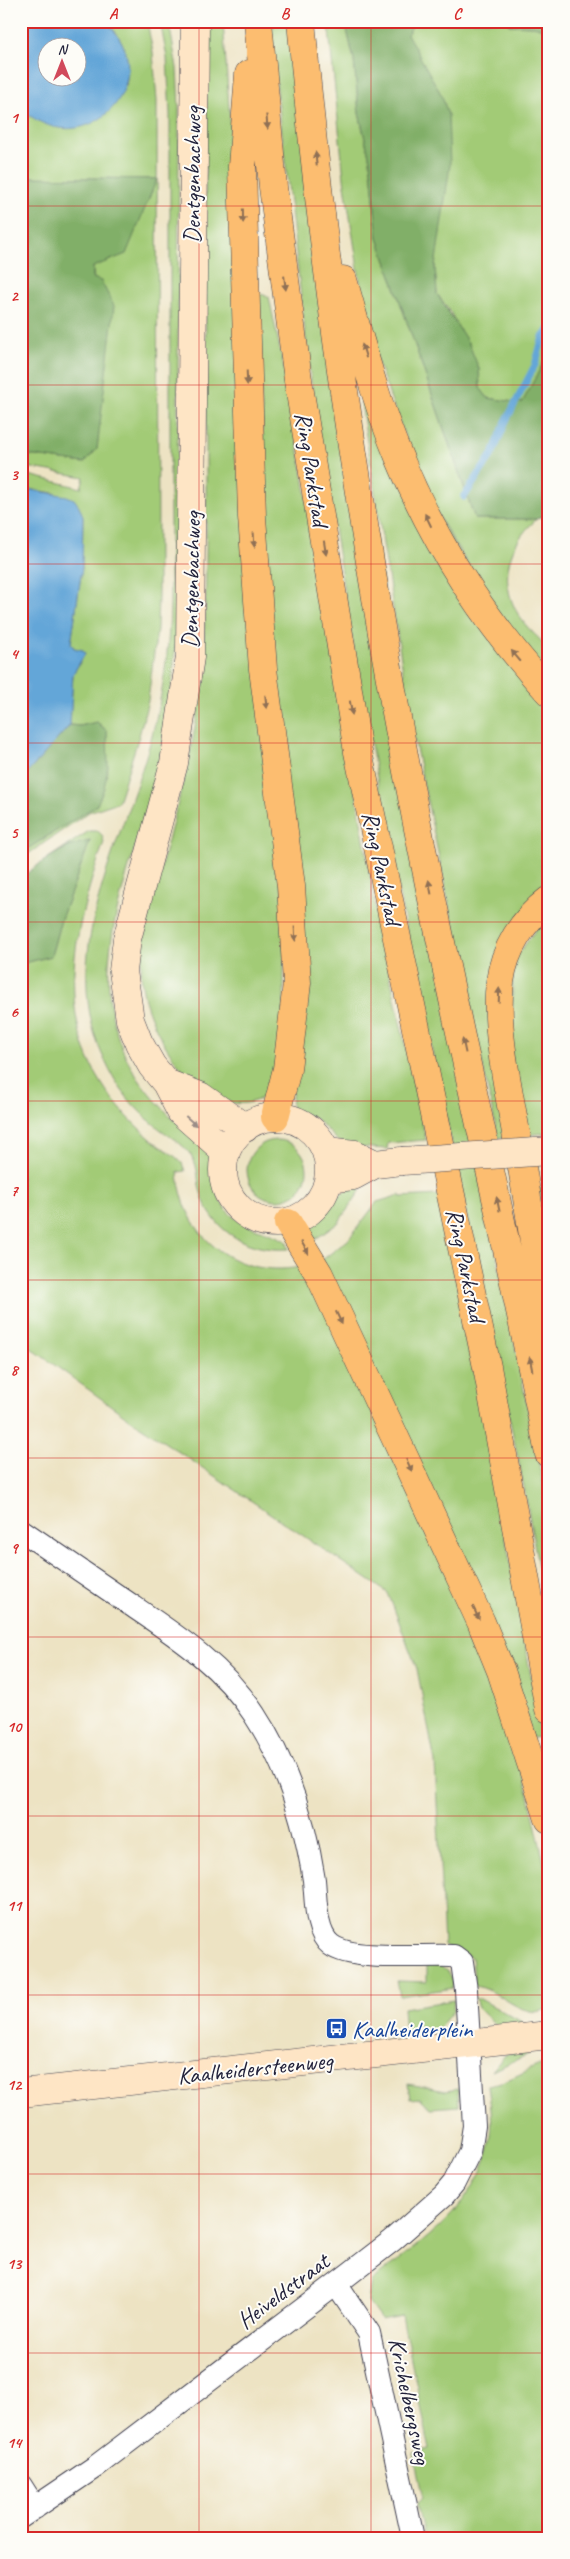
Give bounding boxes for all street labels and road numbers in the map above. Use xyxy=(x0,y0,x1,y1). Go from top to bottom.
street label: Dentgenbachweg xyxy=(177,105,207,243)
street label: Ring Parkstad xyxy=(288,410,336,532)
street label: Dentgenbachweg xyxy=(175,510,207,649)
street label: Ring Parkstad xyxy=(355,809,409,931)
street label: Ring Parkstad xyxy=(439,1206,493,1328)
street label: Kaalheidersteenweg xyxy=(176,2045,335,2091)
street label: Heiveldstraat xyxy=(231,2245,337,2335)
street label: Krichelbergsweg xyxy=(382,2335,438,2468)

